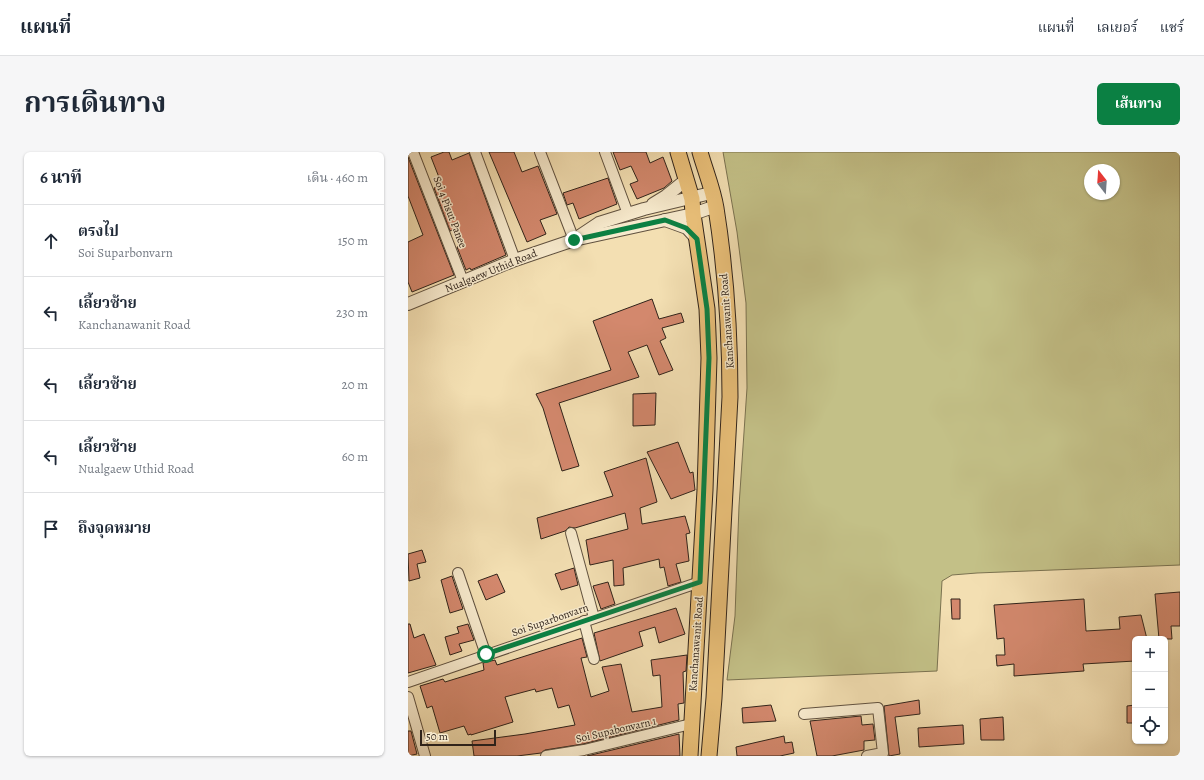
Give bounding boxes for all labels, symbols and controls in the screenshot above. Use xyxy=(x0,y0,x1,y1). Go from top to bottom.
text: แผนที่ xyxy=(20,14,71,40)
text: แผนที่ xyxy=(1038,18,1074,37)
text: เลเยอร์ xyxy=(1096,18,1138,37)
text: แชร์ xyxy=(1160,18,1184,37)
button: เส้นทาง xyxy=(1097,83,1180,125)
text: การเดินทาง xyxy=(24,84,166,122)
north arrow xyxy=(1084,164,1120,200)
text: 6 นาที xyxy=(40,166,82,189)
text: เดิน · 460 m xyxy=(307,169,368,186)
street label: Soi 4 Pisut Panee xyxy=(429,174,471,250)
text: ตรงไป xyxy=(78,221,119,241)
icon: ahead xyxy=(40,230,62,252)
route end xyxy=(565,231,583,249)
text: 150 m xyxy=(338,232,368,249)
text: Soi Suparbonvarn xyxy=(78,244,173,261)
street label: Nualgaew Uthid Road xyxy=(443,246,539,296)
street label: Kanchanawanit Road xyxy=(716,273,738,369)
text: เลี้ยวซ้าย xyxy=(78,293,137,313)
icon: left xyxy=(40,302,62,324)
text: 230 m xyxy=(336,304,368,321)
text: Kanchanawanit Road xyxy=(78,316,190,333)
icon: left xyxy=(40,374,62,396)
text: เลี้ยวซ้าย xyxy=(78,374,137,394)
text: 20 m xyxy=(342,376,368,393)
text: เลี้ยวซ้าย xyxy=(78,437,137,457)
icon: left xyxy=(40,446,62,468)
text: 60 m xyxy=(342,448,368,465)
text: Nualgaew Uthid Road xyxy=(78,460,194,477)
icon: arrive xyxy=(40,518,62,540)
text: ถึงจุดหมาย xyxy=(78,518,151,538)
street label: Kanchanawanit Road xyxy=(685,596,707,692)
street label: Soi Suparbonvarn xyxy=(510,600,590,640)
map controls xyxy=(1132,636,1168,744)
button: + xyxy=(1132,636,1168,672)
route start xyxy=(477,645,495,663)
button: − xyxy=(1132,672,1168,708)
button: locate xyxy=(1132,708,1168,744)
street label: Soi Supabonvarn 1 xyxy=(574,713,658,747)
scale bar xyxy=(420,728,496,747)
text: 50 m xyxy=(426,729,448,744)

